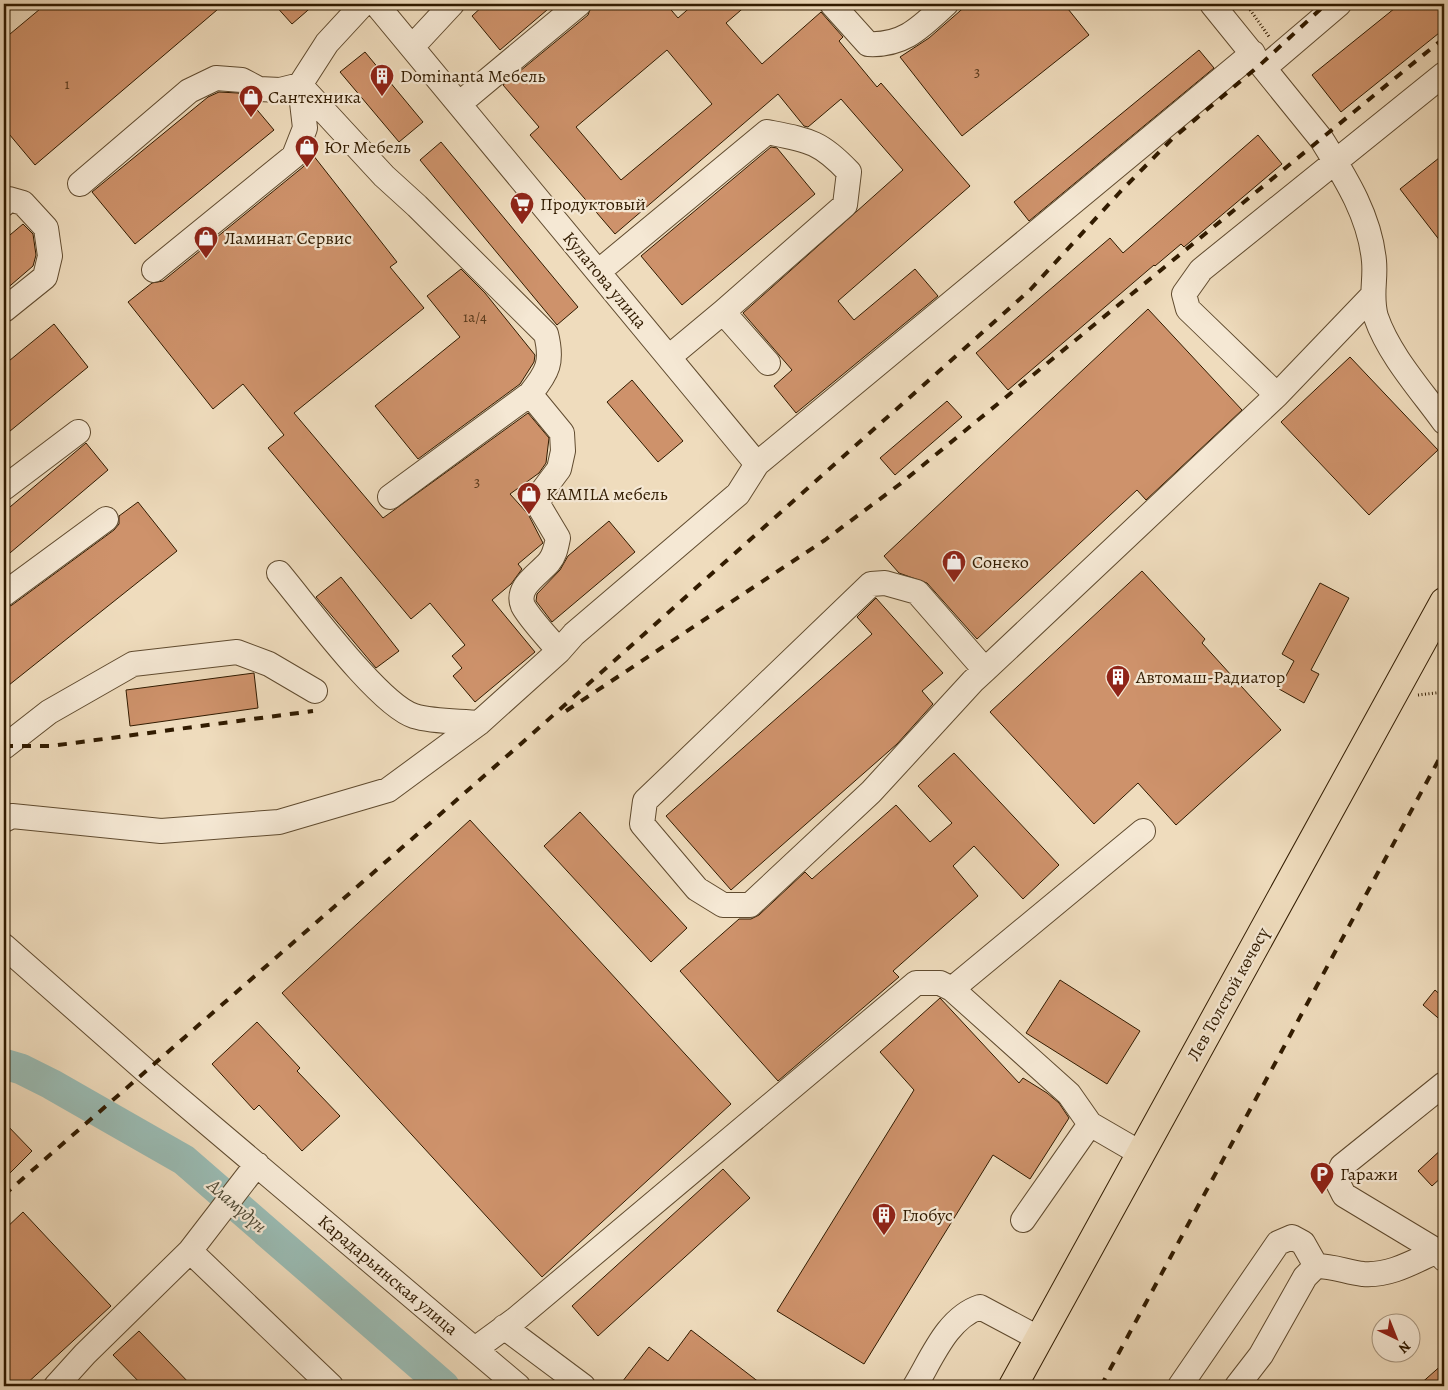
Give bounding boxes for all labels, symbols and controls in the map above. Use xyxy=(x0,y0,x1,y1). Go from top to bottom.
house number: 3 xyxy=(974,62,980,82)
building icon: Dominanta Мебель xyxy=(369,63,395,97)
place label: Dominanta Мебель xyxy=(400,64,545,88)
house number: 1 xyxy=(64,74,70,94)
shop icon: Сантехника xyxy=(238,84,264,118)
place label: Сантехника xyxy=(268,85,362,109)
shop icon: Юг Мебель xyxy=(294,134,320,168)
place label: Юг Мебель xyxy=(324,135,411,159)
supermarket icon: Продуктовый xyxy=(509,191,535,225)
place label: Продуктовый xyxy=(540,192,646,216)
shop icon: Ламинат Сервис xyxy=(193,225,219,259)
place label: Ламинат Сервис xyxy=(224,226,352,250)
street label: Кулатова улица xyxy=(557,226,653,334)
house number: 1а/4 xyxy=(463,307,487,327)
house number: 3 xyxy=(474,472,480,492)
shop icon: KAMILA мебель xyxy=(516,481,542,515)
place label: KAMILA мебель xyxy=(546,482,668,506)
shop icon: Сонеко xyxy=(941,549,967,583)
place label: Сонеко xyxy=(972,550,1029,574)
building icon: Автомаш-Радиатор xyxy=(1105,664,1131,698)
place label: Автомаш-Радиатор xyxy=(1135,665,1285,689)
street label: Лев Толстой көчөсү xyxy=(1181,922,1275,1065)
parking icon: Гаражи xyxy=(1309,1161,1335,1195)
place label: Гаражи xyxy=(1340,1162,1398,1186)
water label: Аламүдүн xyxy=(201,1172,272,1239)
building icon: Глобус xyxy=(871,1202,897,1236)
place label: Глобус xyxy=(902,1203,953,1227)
street label: Карадарьинская улица xyxy=(313,1209,464,1341)
north arrow xyxy=(1370,1312,1420,1362)
text: N xyxy=(1394,1337,1415,1358)

